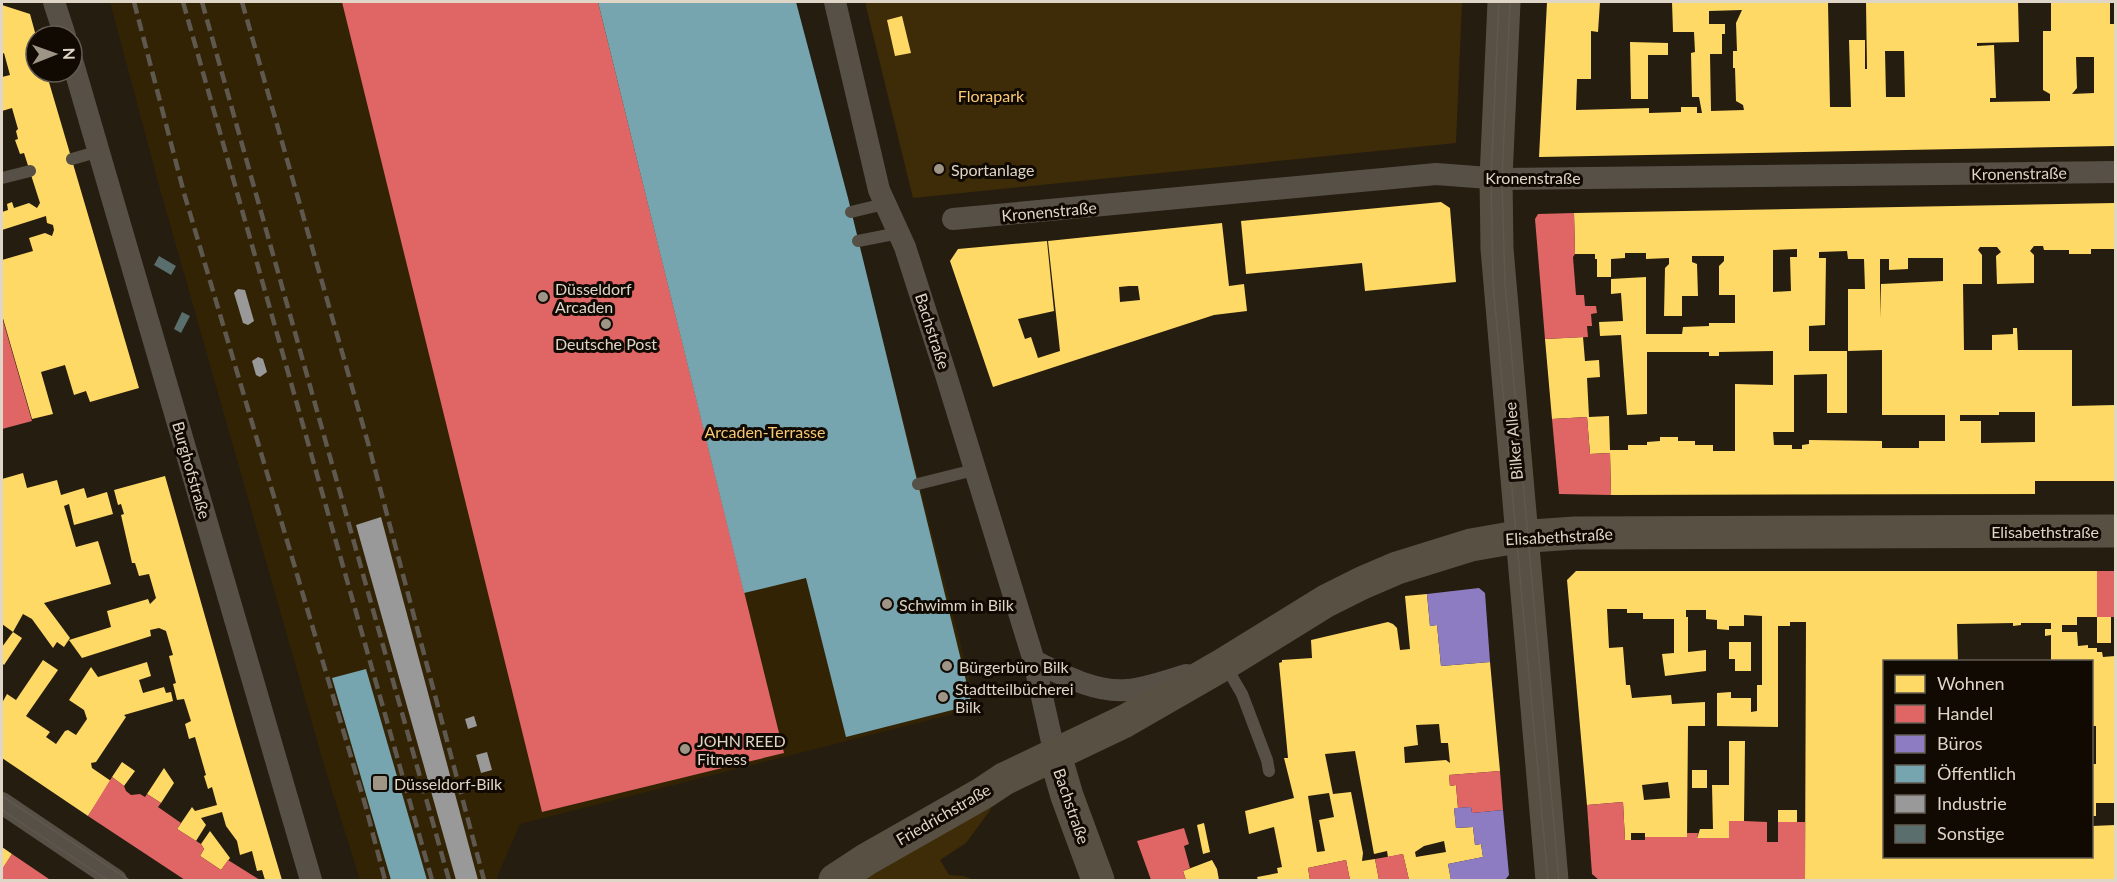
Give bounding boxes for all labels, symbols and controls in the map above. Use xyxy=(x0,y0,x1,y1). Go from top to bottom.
north arrow xyxy=(24,24,84,84)
text: N xyxy=(60,47,79,60)
park label: Florapark xyxy=(958,86,1025,105)
place label: Sportanlage xyxy=(951,160,1034,179)
marker: Sportanlage xyxy=(932,162,946,176)
street label: Kronenstraße xyxy=(1971,163,2067,183)
street label: Kronenstraße xyxy=(1485,168,1581,187)
street label: Kronenstraße xyxy=(1001,197,1097,225)
place label: Düsseldorf Arcaden xyxy=(555,279,632,316)
marker: Düsseldorf Arcaden xyxy=(536,290,550,304)
street label: Bachstraße xyxy=(912,291,954,371)
marker: Deutsche Post xyxy=(599,317,613,331)
place label: Deutsche Post xyxy=(555,334,657,353)
street label: Bilker Allee xyxy=(1500,401,1526,481)
street label: Burghofstraße xyxy=(169,419,215,521)
park label: Arcaden-Terrasse xyxy=(705,422,825,441)
street label: Elisabethstraße xyxy=(1991,522,2099,541)
street label: Elisabethstraße xyxy=(1505,524,1613,548)
place label: Schwimm in Bilk xyxy=(899,595,1015,614)
marker: Schwimm in Bilk xyxy=(880,597,894,611)
place label: Bürgerbüro Bilk xyxy=(959,657,1070,676)
marker: Bürgerbüro Bilk xyxy=(940,659,954,673)
legend xyxy=(1883,660,2093,858)
text: Wohnen xyxy=(1937,672,2004,694)
place label: Stadtteilbücherei Bilk xyxy=(955,679,1074,716)
marker: Stadtteilbücherei Bilk xyxy=(936,690,950,704)
text: Handel xyxy=(1937,702,1993,724)
place label: JOHN REED Fitness xyxy=(697,731,786,768)
text: Büros xyxy=(1937,732,1983,754)
marker: JOHN REED Fitness xyxy=(678,742,692,756)
text: Öffentlich xyxy=(1937,762,2016,784)
street label: Bachstraße xyxy=(1050,766,1094,846)
marker: Düsseldorf-Bilk xyxy=(371,774,389,792)
place label: Düsseldorf-Bilk xyxy=(394,774,503,793)
street label: Friedrichstraße xyxy=(892,779,994,849)
text: Industrie xyxy=(1937,792,2007,814)
text: Sonstige xyxy=(1937,822,2005,844)

